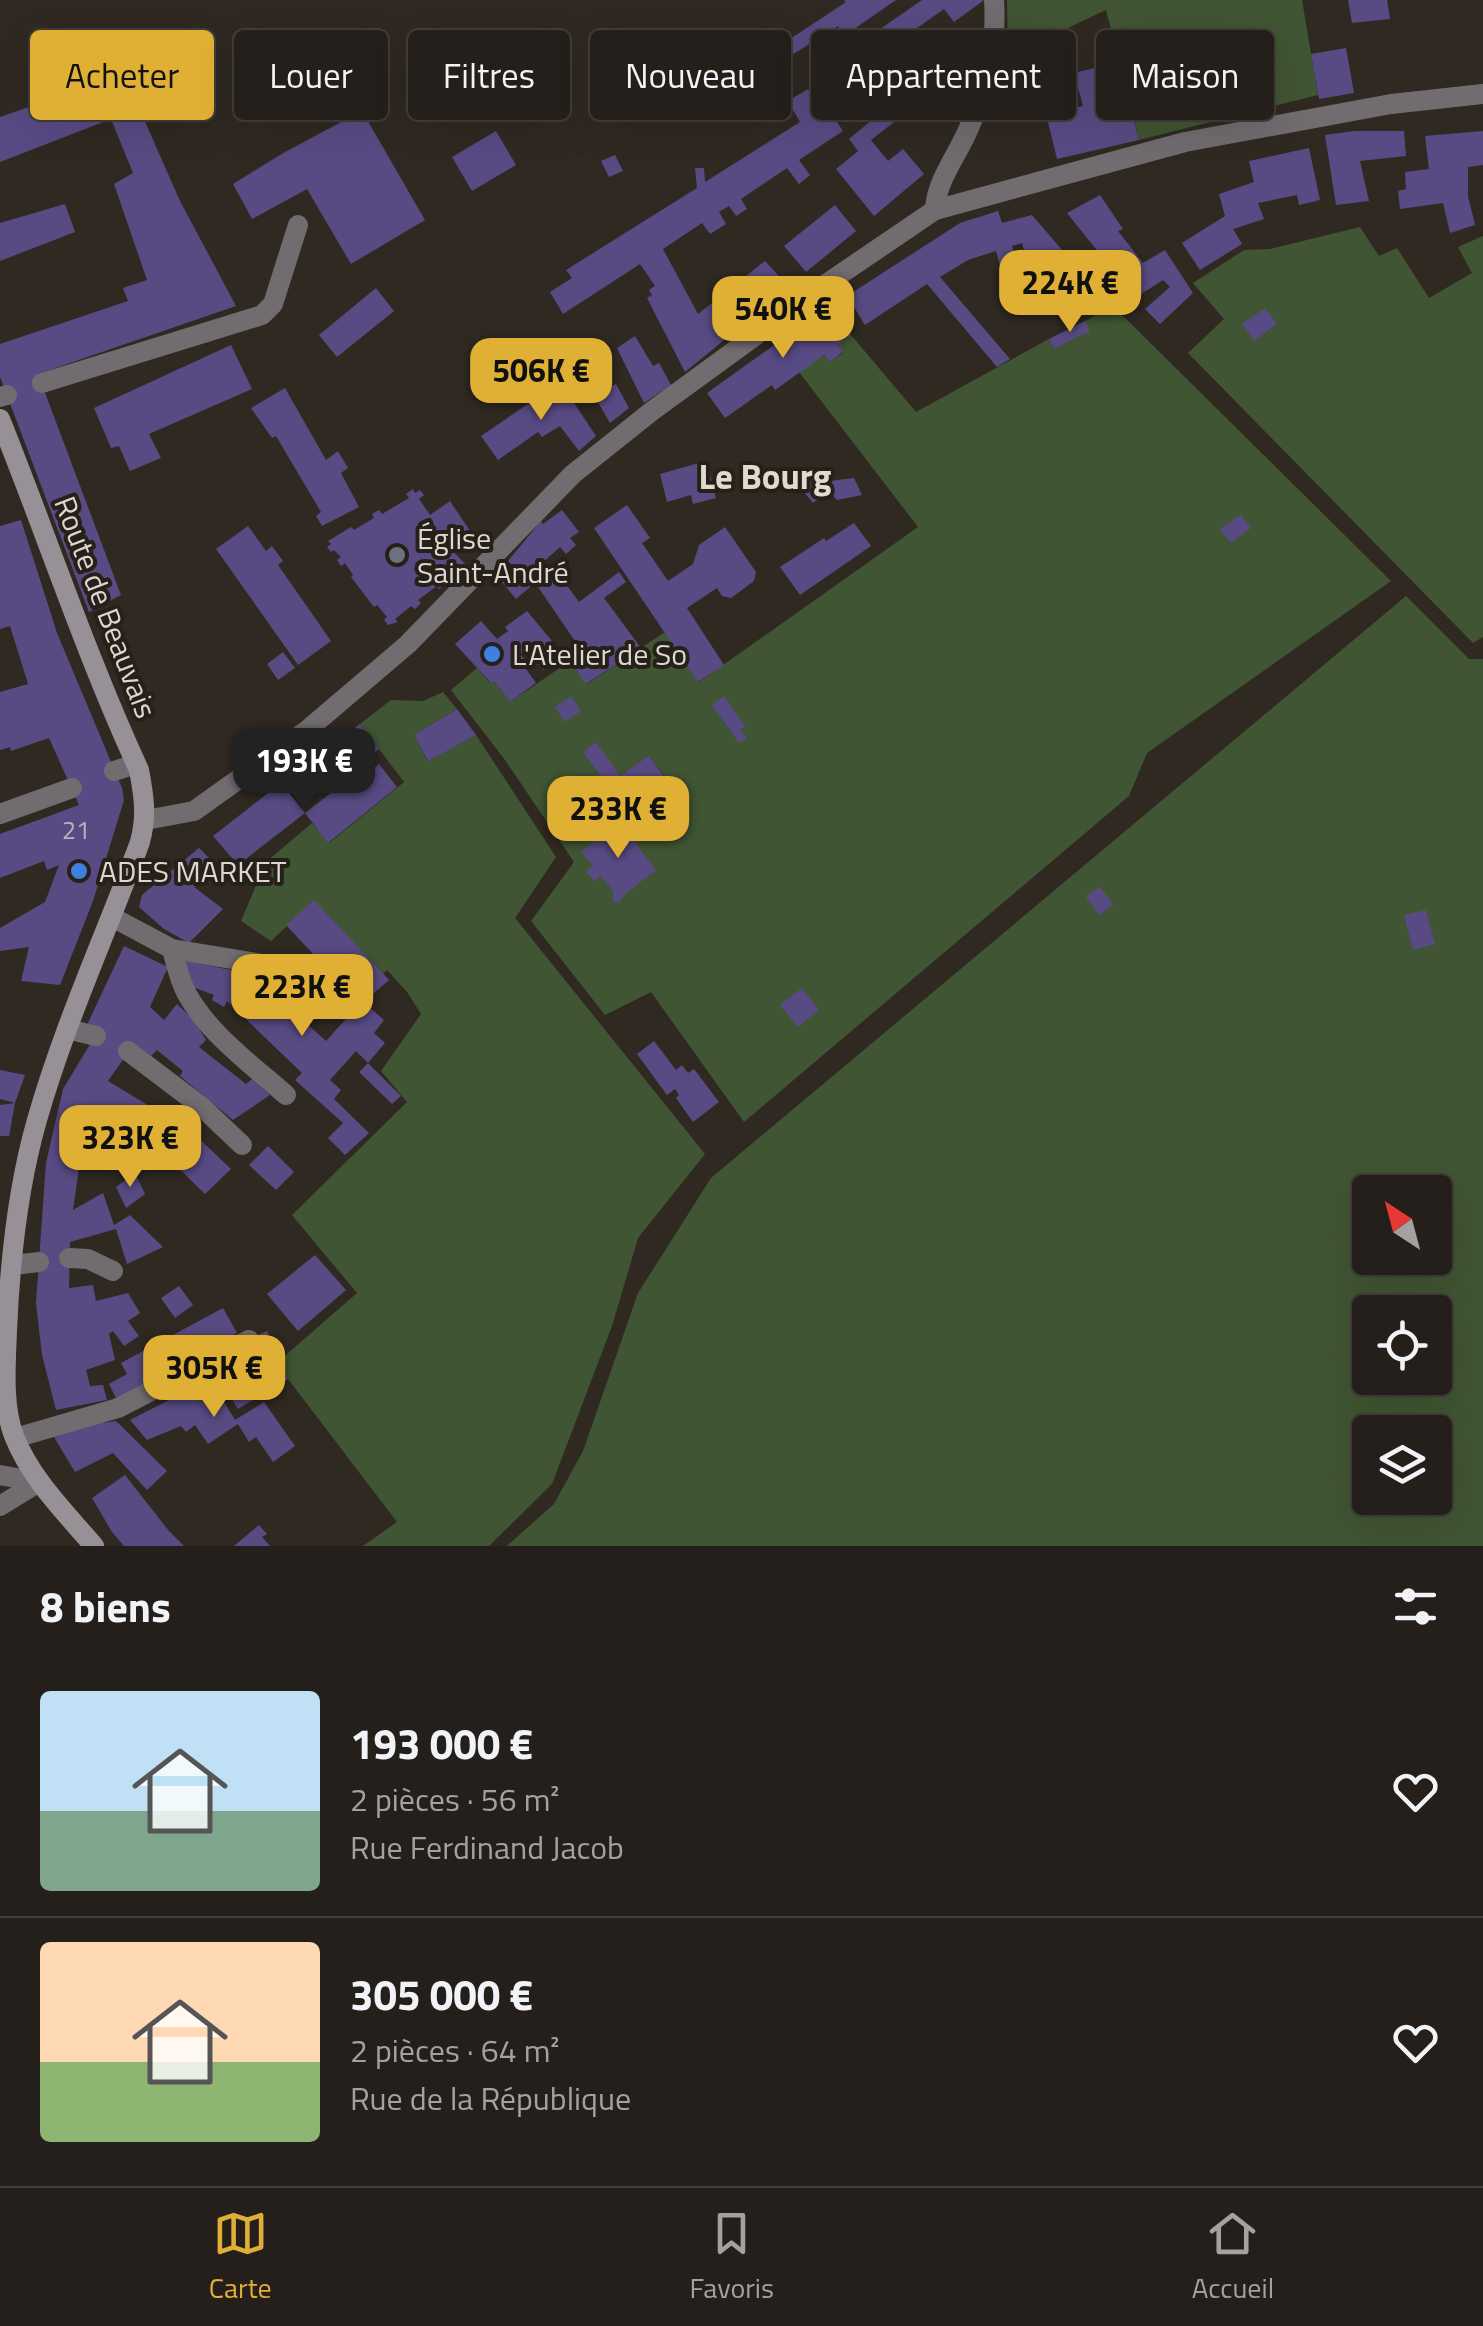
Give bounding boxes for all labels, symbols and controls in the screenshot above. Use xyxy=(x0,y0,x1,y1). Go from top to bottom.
chip: Acheter xyxy=(30,30,214,120)
chip: Louer xyxy=(234,30,388,120)
chip: Filtres xyxy=(408,30,570,120)
chip: Nouveau xyxy=(590,30,791,120)
chip: Appartement xyxy=(811,30,1076,120)
chip: Maison xyxy=(1096,30,1274,120)
pin: 224K € xyxy=(989,250,1151,335)
text: 224K € xyxy=(1021,258,1119,306)
pin: 540K € xyxy=(702,276,864,361)
text: 540K € xyxy=(734,284,832,332)
pin: 506K € xyxy=(460,338,622,423)
text: 506K € xyxy=(492,346,590,394)
district label: Le Bourg xyxy=(698,449,832,503)
street label: Route de Beauvais xyxy=(43,489,169,725)
place label: Église Saint-André xyxy=(417,515,569,595)
marker: Église Saint-André xyxy=(386,544,408,566)
place label: L'Atelier de So xyxy=(512,631,687,677)
marker: L'Atelier de So xyxy=(481,643,503,665)
pin: 193K € xyxy=(223,728,385,813)
text: 193K € xyxy=(255,736,353,784)
pin: 233K € xyxy=(537,776,699,861)
text: 233K € xyxy=(569,784,667,832)
house number: 21 xyxy=(62,811,90,849)
place label: ADES MARKET xyxy=(99,848,287,894)
marker: ADES MARKET xyxy=(68,860,90,882)
pin: 223K € xyxy=(221,954,383,1039)
text: 223K € xyxy=(253,962,351,1010)
pin: 323K € xyxy=(49,1105,211,1190)
text: 323K € xyxy=(81,1113,179,1161)
north arrow xyxy=(1352,1175,1452,1275)
map controls xyxy=(1352,1175,1452,1515)
button: locate xyxy=(1352,1295,1452,1395)
pin: 305K € xyxy=(133,1335,295,1420)
text: 305K € xyxy=(165,1343,263,1391)
button: layers xyxy=(1352,1415,1452,1515)
text: 8 biens xyxy=(40,1574,171,1638)
icon: filters xyxy=(1388,1579,1443,1634)
text: 193 000 € xyxy=(350,1711,533,1775)
icon: home xyxy=(120,1731,240,1851)
icon: heart xyxy=(1388,1764,1443,1819)
text: 2 pièces · 56 m² xyxy=(350,1775,559,1823)
text: Rue Ferdinand Jacob xyxy=(350,1823,624,1871)
text: 305 000 € xyxy=(350,1962,533,2026)
icon: home xyxy=(120,1982,240,2102)
icon: heart xyxy=(1388,2015,1443,2070)
text: 2 pièces · 64 m² xyxy=(350,2026,559,2074)
text: Rue de la République xyxy=(350,2074,631,2122)
tab: Carte xyxy=(209,2206,272,2309)
tab: Favoris xyxy=(689,2206,774,2309)
tab: Accueil xyxy=(1192,2206,1274,2309)

